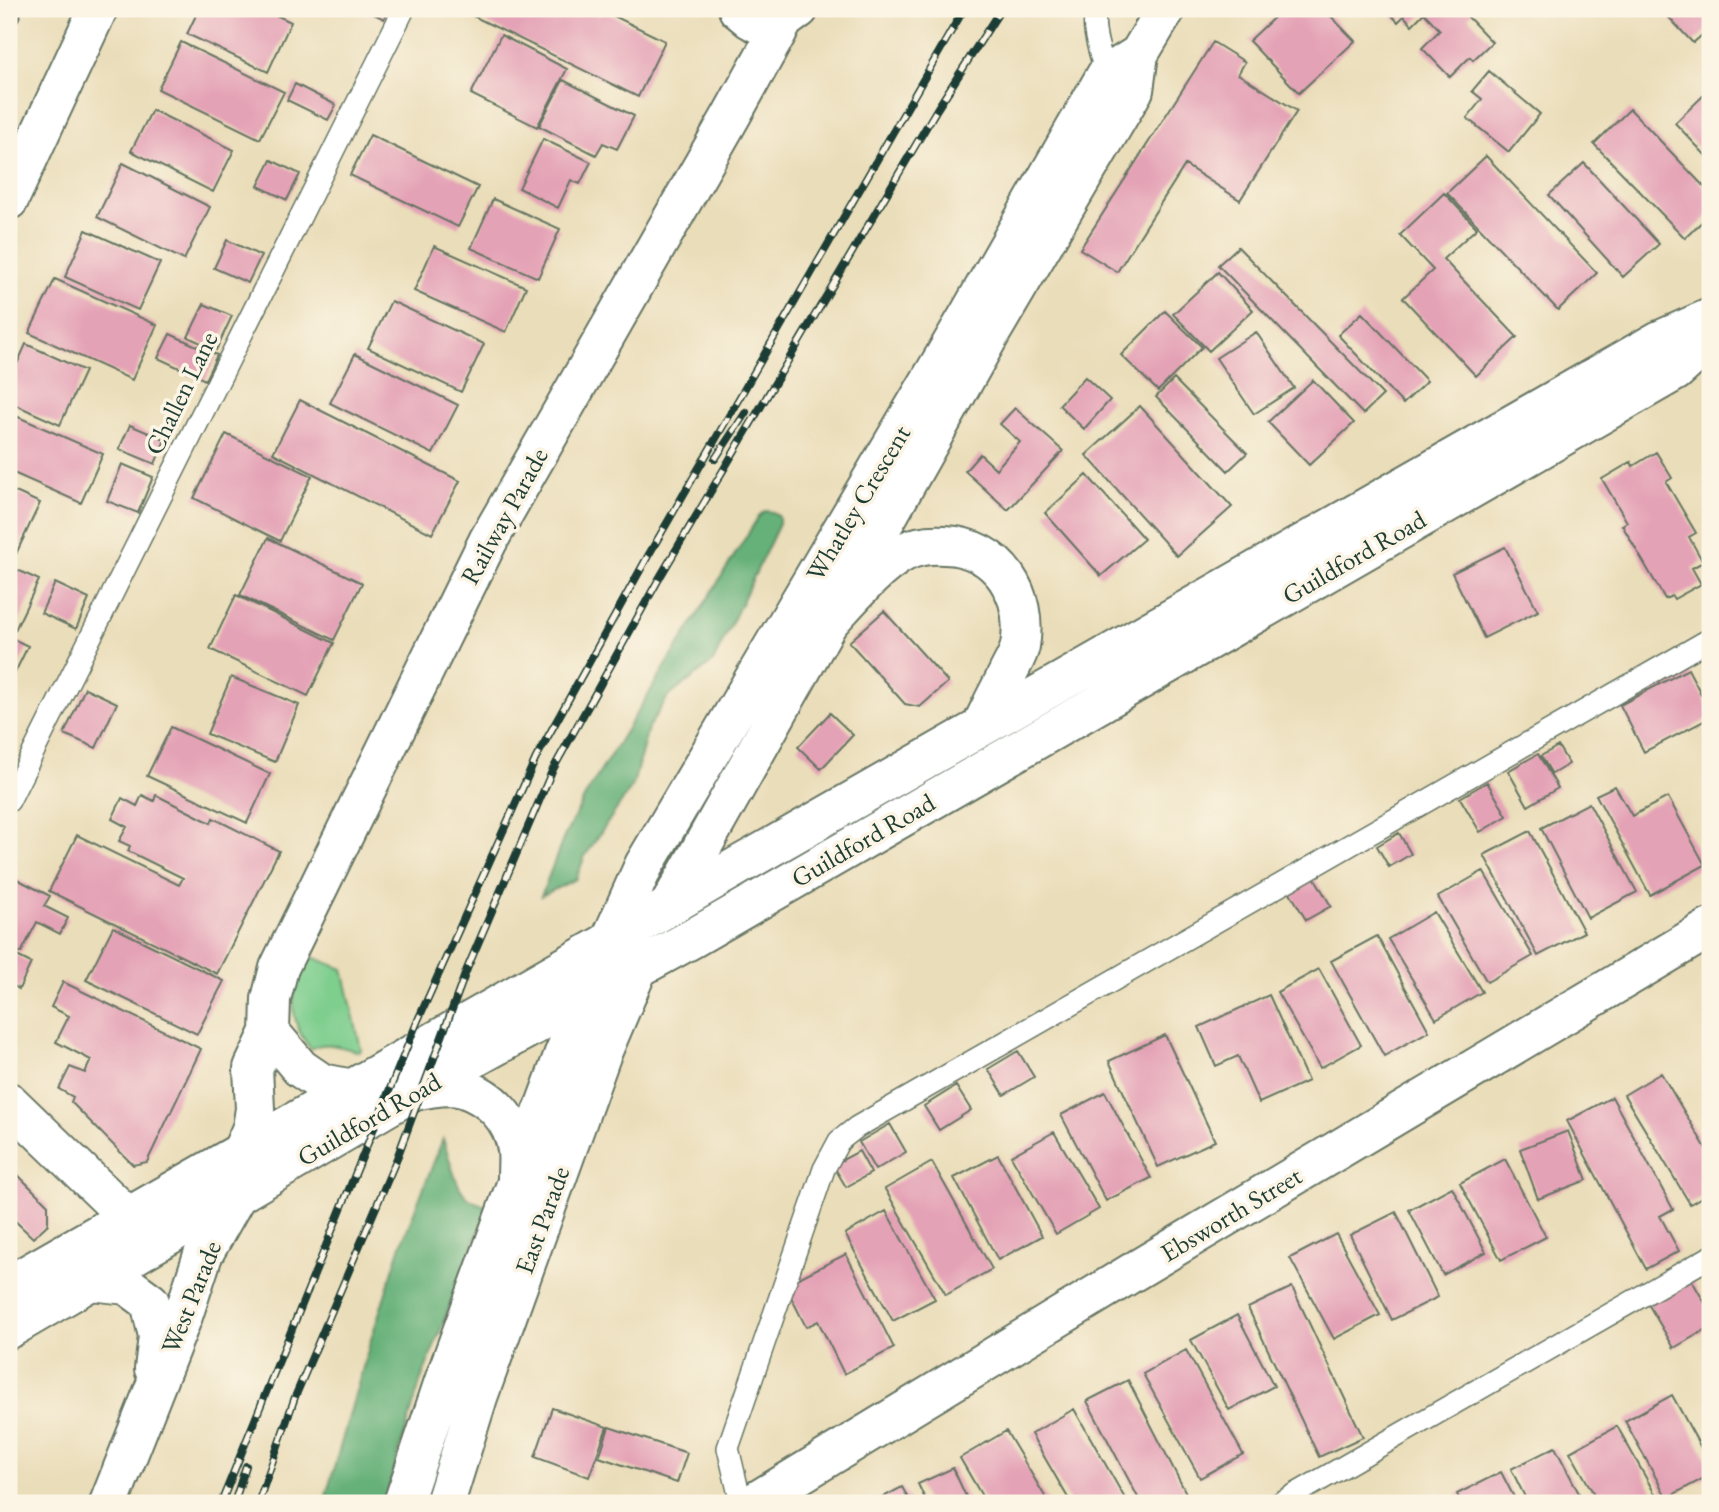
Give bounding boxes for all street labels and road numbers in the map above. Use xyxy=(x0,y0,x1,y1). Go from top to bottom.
street label: Challen Lane xyxy=(137,326,225,460)
street label: Whatley Crescent xyxy=(798,419,918,587)
street label: Railway Parade xyxy=(452,442,556,590)
street label: Guildford Road xyxy=(1276,502,1433,612)
street label: Guildford Road xyxy=(785,785,942,895)
street label: Guildford Road xyxy=(291,1064,448,1174)
street label: Ebsworth Street xyxy=(1154,1158,1308,1270)
street label: East Parade xyxy=(507,1162,577,1278)
street label: West Parade xyxy=(153,1236,229,1358)

